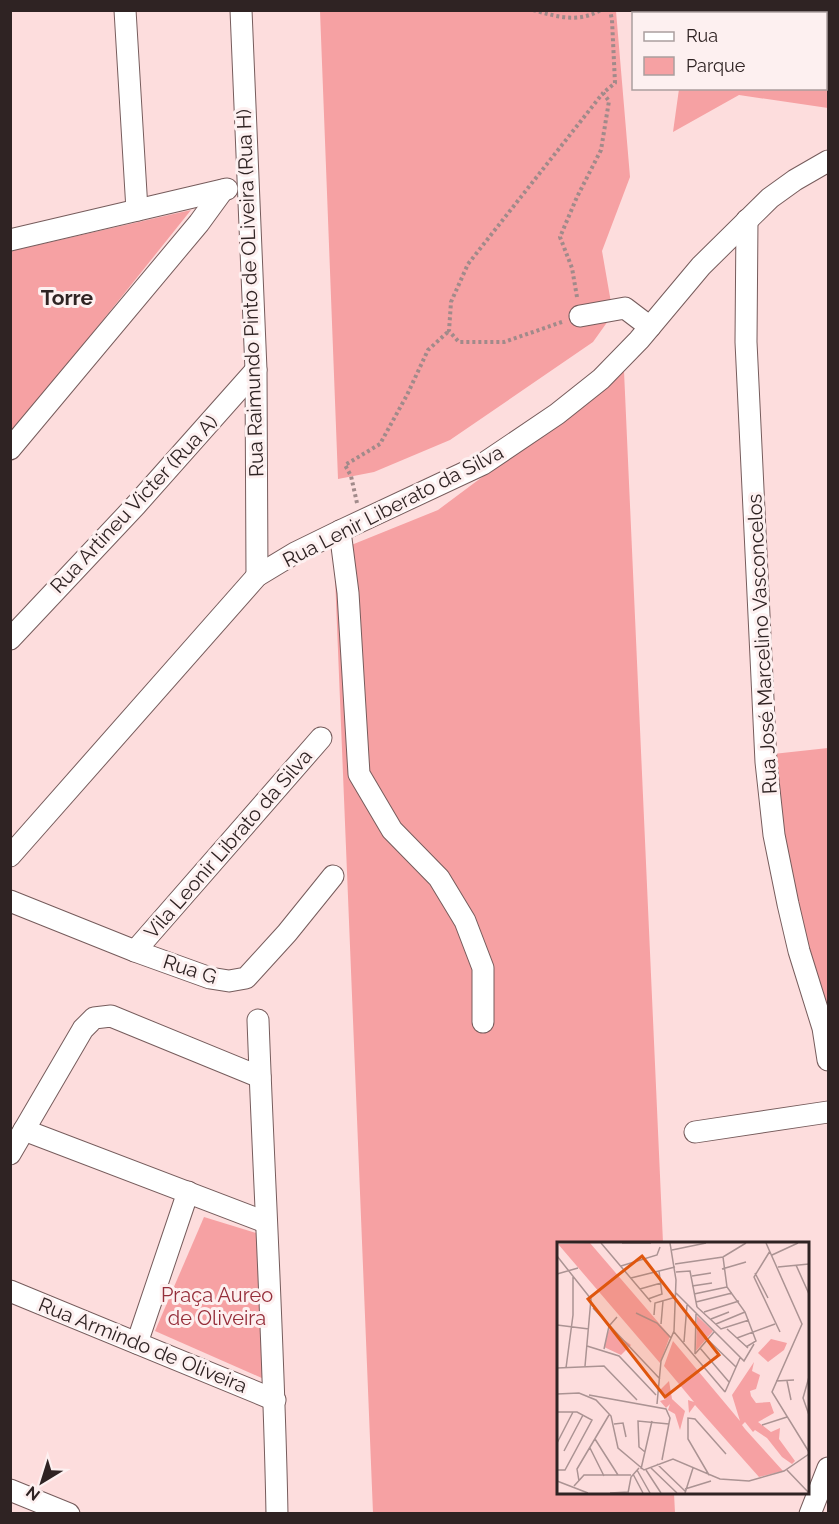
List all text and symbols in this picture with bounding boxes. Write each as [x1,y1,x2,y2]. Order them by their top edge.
legend [632,12,827,90]
text: Rua [686,25,718,46]
text: Parque [686,55,746,76]
street label: Rua Raimundo Pinto de OLiveira (Rua H) [232,109,268,477]
district label: Torre [41,285,94,310]
street label: Rua Artineu Victer (Rua A) [45,410,223,598]
street label: Rua Lenir Liberato da Silva [279,440,507,572]
street label: Rua José Marcelino Vasconcelos [742,493,782,795]
street label: Vila Leonir Librato da Silva [139,744,317,944]
street label: Rua G [160,949,220,989]
inset map [557,1242,809,1494]
park label: Praça Aureo de Oliveira [161,1283,273,1330]
street label: Rua Armindo de Oliveira [35,1292,251,1398]
north arrow [12,1452,72,1512]
text: N [22,1482,44,1505]

